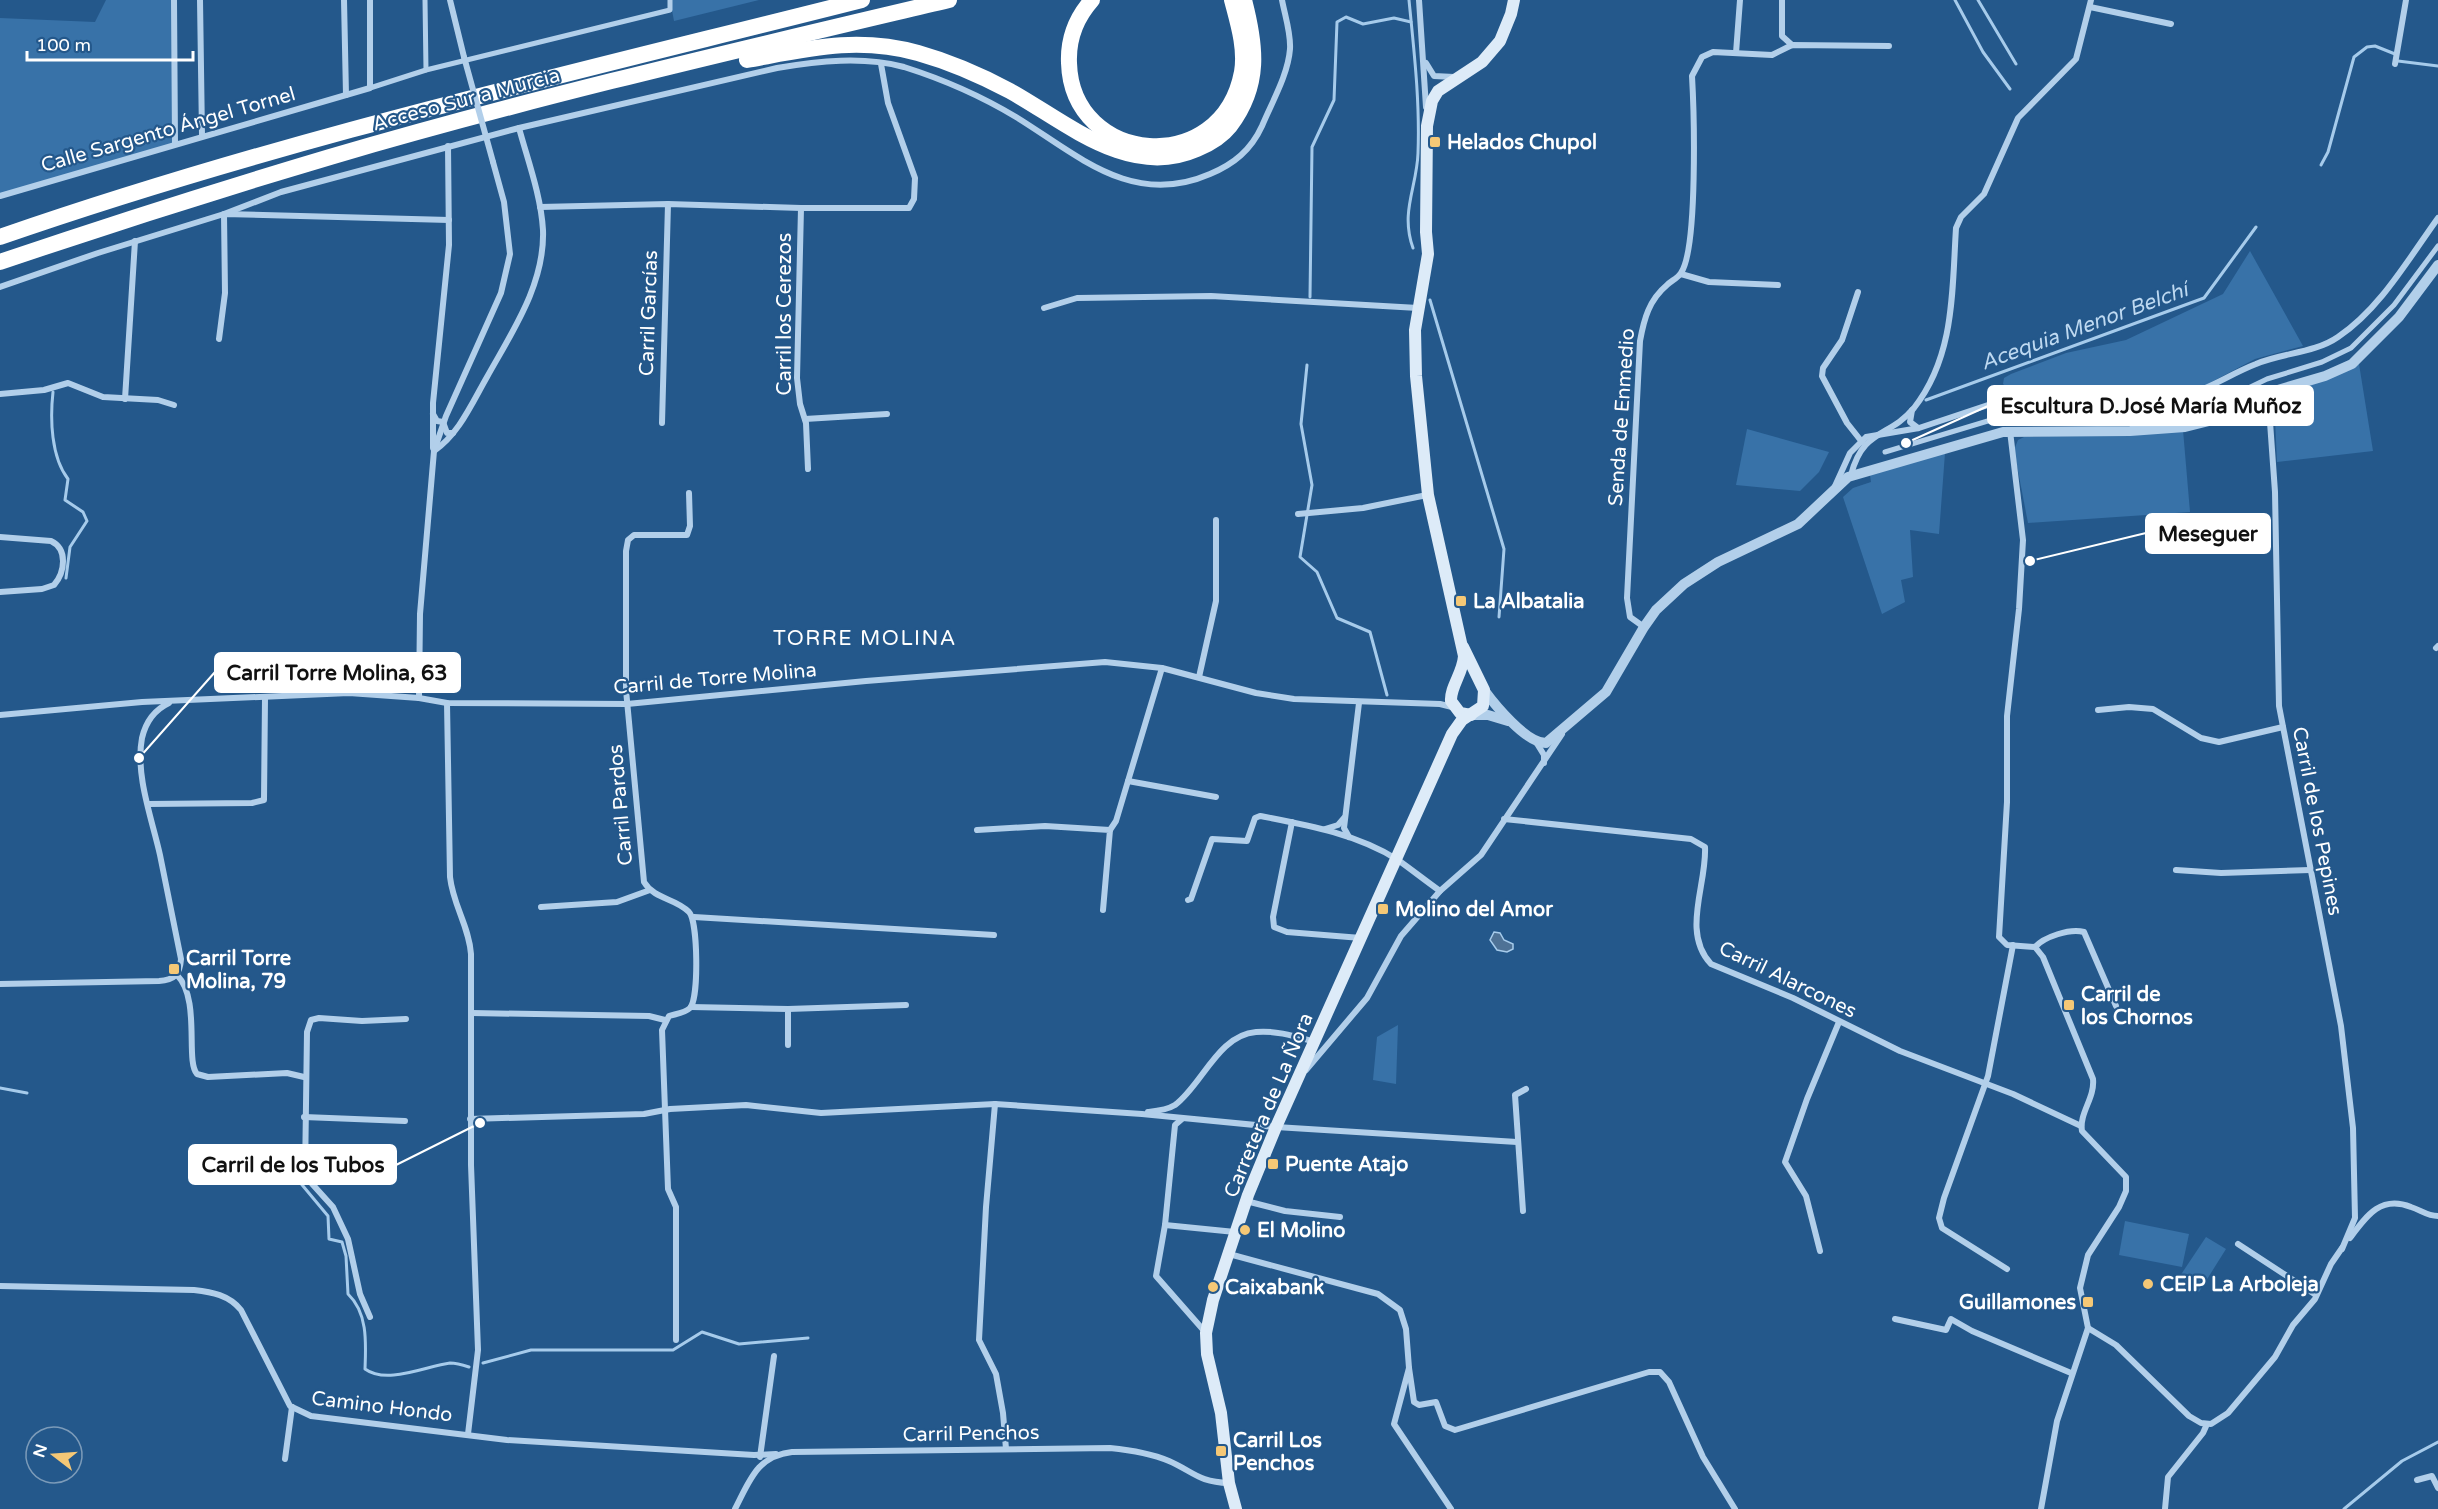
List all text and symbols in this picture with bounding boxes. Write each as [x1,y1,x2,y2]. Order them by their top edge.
scale bar [27,24,194,62]
text: 100 m [36,34,91,56]
street label: Acceso Sur a Murcia [370,63,563,137]
street label: Calle Sargento Ángel Tornel [38,81,298,178]
place label: Helados Chupol [1447,131,1597,155]
marker: Helados Chupol [1428,135,1442,149]
street label: Carril los Cerezos [773,233,797,395]
street label: Carril Garcías [635,250,663,376]
water label: Acequia Menor Belchí [1977,276,2195,376]
street label: Senda de Enmedio [1604,327,1640,507]
callout: Escultura D.José María Muñoz [1988,386,2313,425]
text: Escultura D.José María Muñoz [2000,394,2302,419]
callout: Meseguer [2146,514,2270,553]
text: Meseguer [2158,522,2259,547]
place label: La Albatalia [1473,590,1584,614]
marker: La Albatalia [1454,594,1468,608]
district label: TORRE MOLINA [773,626,957,651]
callout: Carril Torre Molina, 63 [215,653,460,692]
street label: Carril de Torre Molina [612,658,818,700]
text: Carril Torre Molina, 63 [227,661,447,686]
street label: Carril de los Pepines [2287,725,2347,918]
street label: Carril Pardos [604,743,638,866]
place label: Molino del Amor [1395,898,1553,922]
marker: Molino del Amor [1376,902,1390,916]
street label: Carril Alarcones [1715,936,1860,1024]
place label: Carril Torre Molina, 79 [186,947,291,994]
marker: Carril Torre Molina, 79 [167,962,181,976]
place label: Carril de los Chornos [2081,983,2193,1030]
marker: Carril de los Chornos [2062,998,2076,1012]
street label: Carretera de La Ñora [1218,1009,1319,1201]
callout: Carril de los Tubos [189,1145,396,1184]
text: Carril de los Tubos [202,1153,384,1178]
place label: Puente Atajo [1285,1153,1408,1177]
marker: Puente Atajo [1266,1157,1280,1171]
place label: El Molino [1257,1219,1345,1243]
marker: El Molino [1238,1223,1252,1237]
place label: CEIP La Arboleja [2160,1273,2319,1297]
place label: Caixabank [1225,1276,1324,1300]
marker: CEIP La Arboleja [2141,1277,2155,1291]
marker: Caixabank [1206,1280,1220,1294]
place label: Guillamones [1959,1291,2076,1315]
marker: Guillamones [2081,1295,2095,1309]
street label: Camino Hondo [310,1386,454,1428]
street label: Carril Penchos [902,1421,1040,1447]
north arrow [24,1425,84,1485]
place label: Carril Los Penchos [1233,1429,1322,1476]
text: N [29,1442,52,1460]
marker: Carril Los Penchos [1214,1444,1228,1458]

